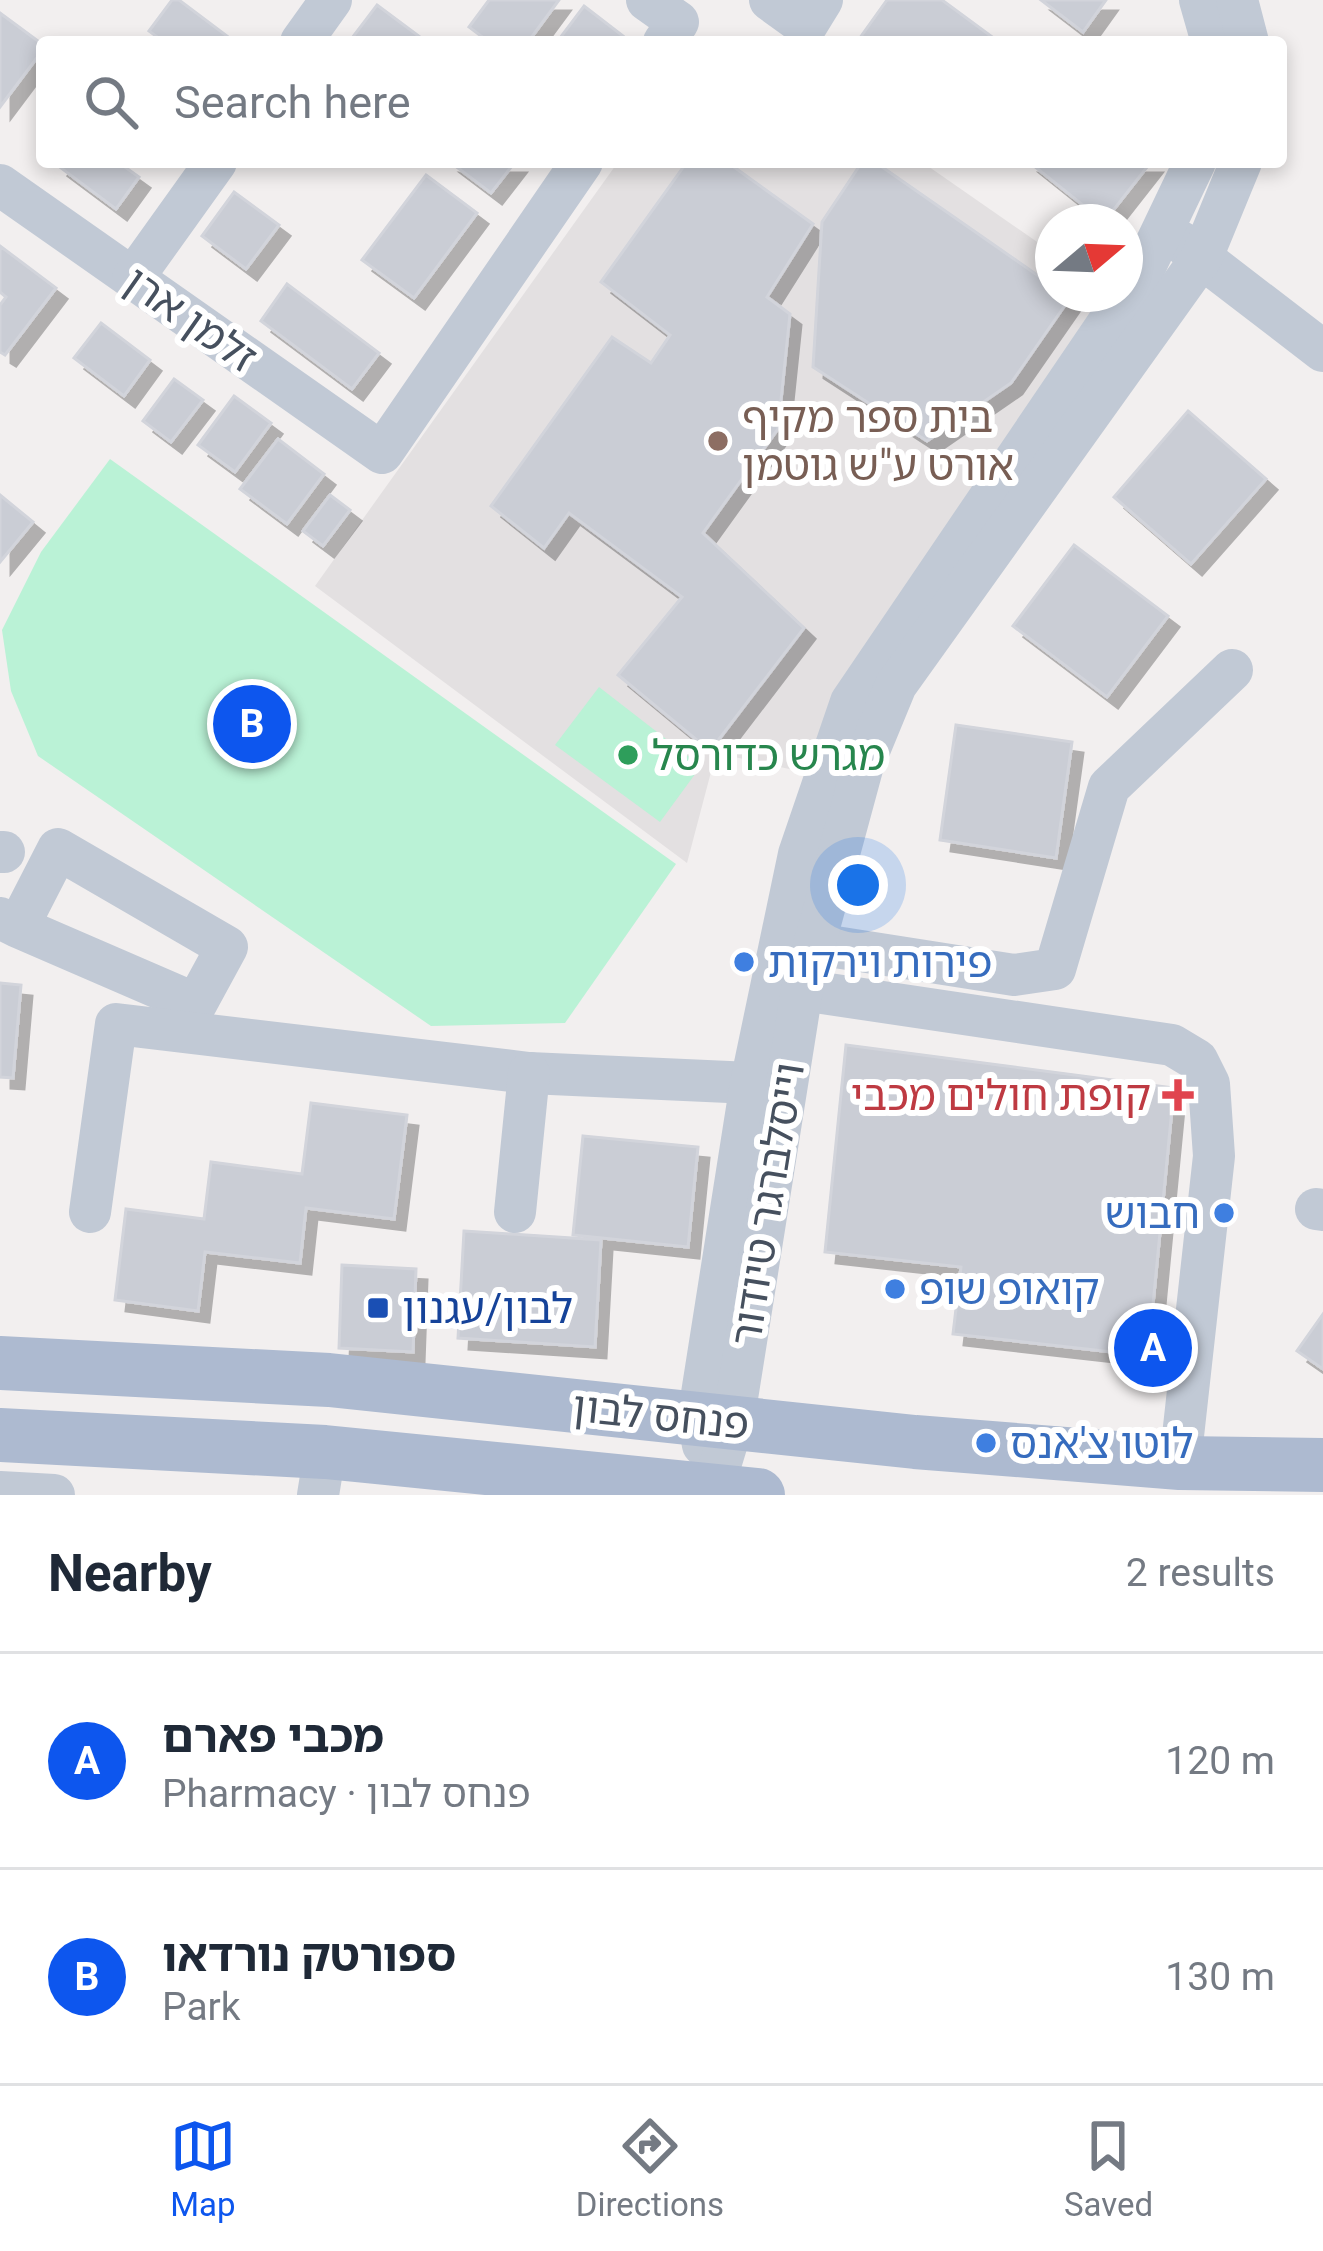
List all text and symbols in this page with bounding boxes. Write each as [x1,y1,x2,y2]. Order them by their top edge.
search box [36,36,1287,168]
icon: search [78,69,144,135]
text: Search here [174,76,411,129]
north arrow [1035,204,1143,312]
street label: זלמן ארן [115,256,266,383]
place label: בית ספר מקיף אורט ע"ש גוטמן [742,393,1014,490]
marker: בית ספר מקיף אורט ע"ש גוטמן [705,428,731,454]
pin: B [213,679,291,769]
place label: מגרש כדורסל [652,731,885,780]
marker: מגרש כדורסל [615,742,641,768]
your location [828,855,888,915]
place label: פירות וירקות [768,938,993,987]
marker: פירות וירקות [731,949,757,975]
street label: וייסלברגר טיודור [721,1059,814,1349]
place label: קופת חולים מכבי [851,1071,1151,1120]
marker: קופת חולים מכבי [1162,1079,1194,1111]
place label: חבוש [1105,1189,1200,1238]
marker: חבוש [1211,1200,1237,1226]
place label: קואופ שופ [919,1265,1100,1314]
marker: קואופ שופ [882,1276,908,1302]
place label: לבון/עגנון [402,1284,573,1333]
marker: לבון/עגנון [365,1295,391,1321]
pin: A [1114,1303,1192,1393]
street label: פנחס לבון [570,1382,752,1449]
place label: לוטו צ'אנס [1010,1419,1194,1468]
marker: לוטו צ'אנס [973,1430,999,1456]
text: Nearby [48,1544,212,1603]
text: 2 results [1126,1550,1275,1596]
text: מכבי פארם [162,1710,384,1763]
text: A [74,1738,100,1784]
text: 120 m [1165,1738,1275,1784]
text: Pharmacy · פנחס לבון [162,1771,531,1817]
text: ספורטק נורדאו [162,1929,456,1982]
text: B [75,1954,99,2000]
text: 130 m [1165,1954,1275,2000]
text: Park [162,1984,241,2030]
tab: Map [170,2113,236,2224]
tab: Directions [576,2113,724,2224]
tab: Saved [1064,2113,1153,2224]

